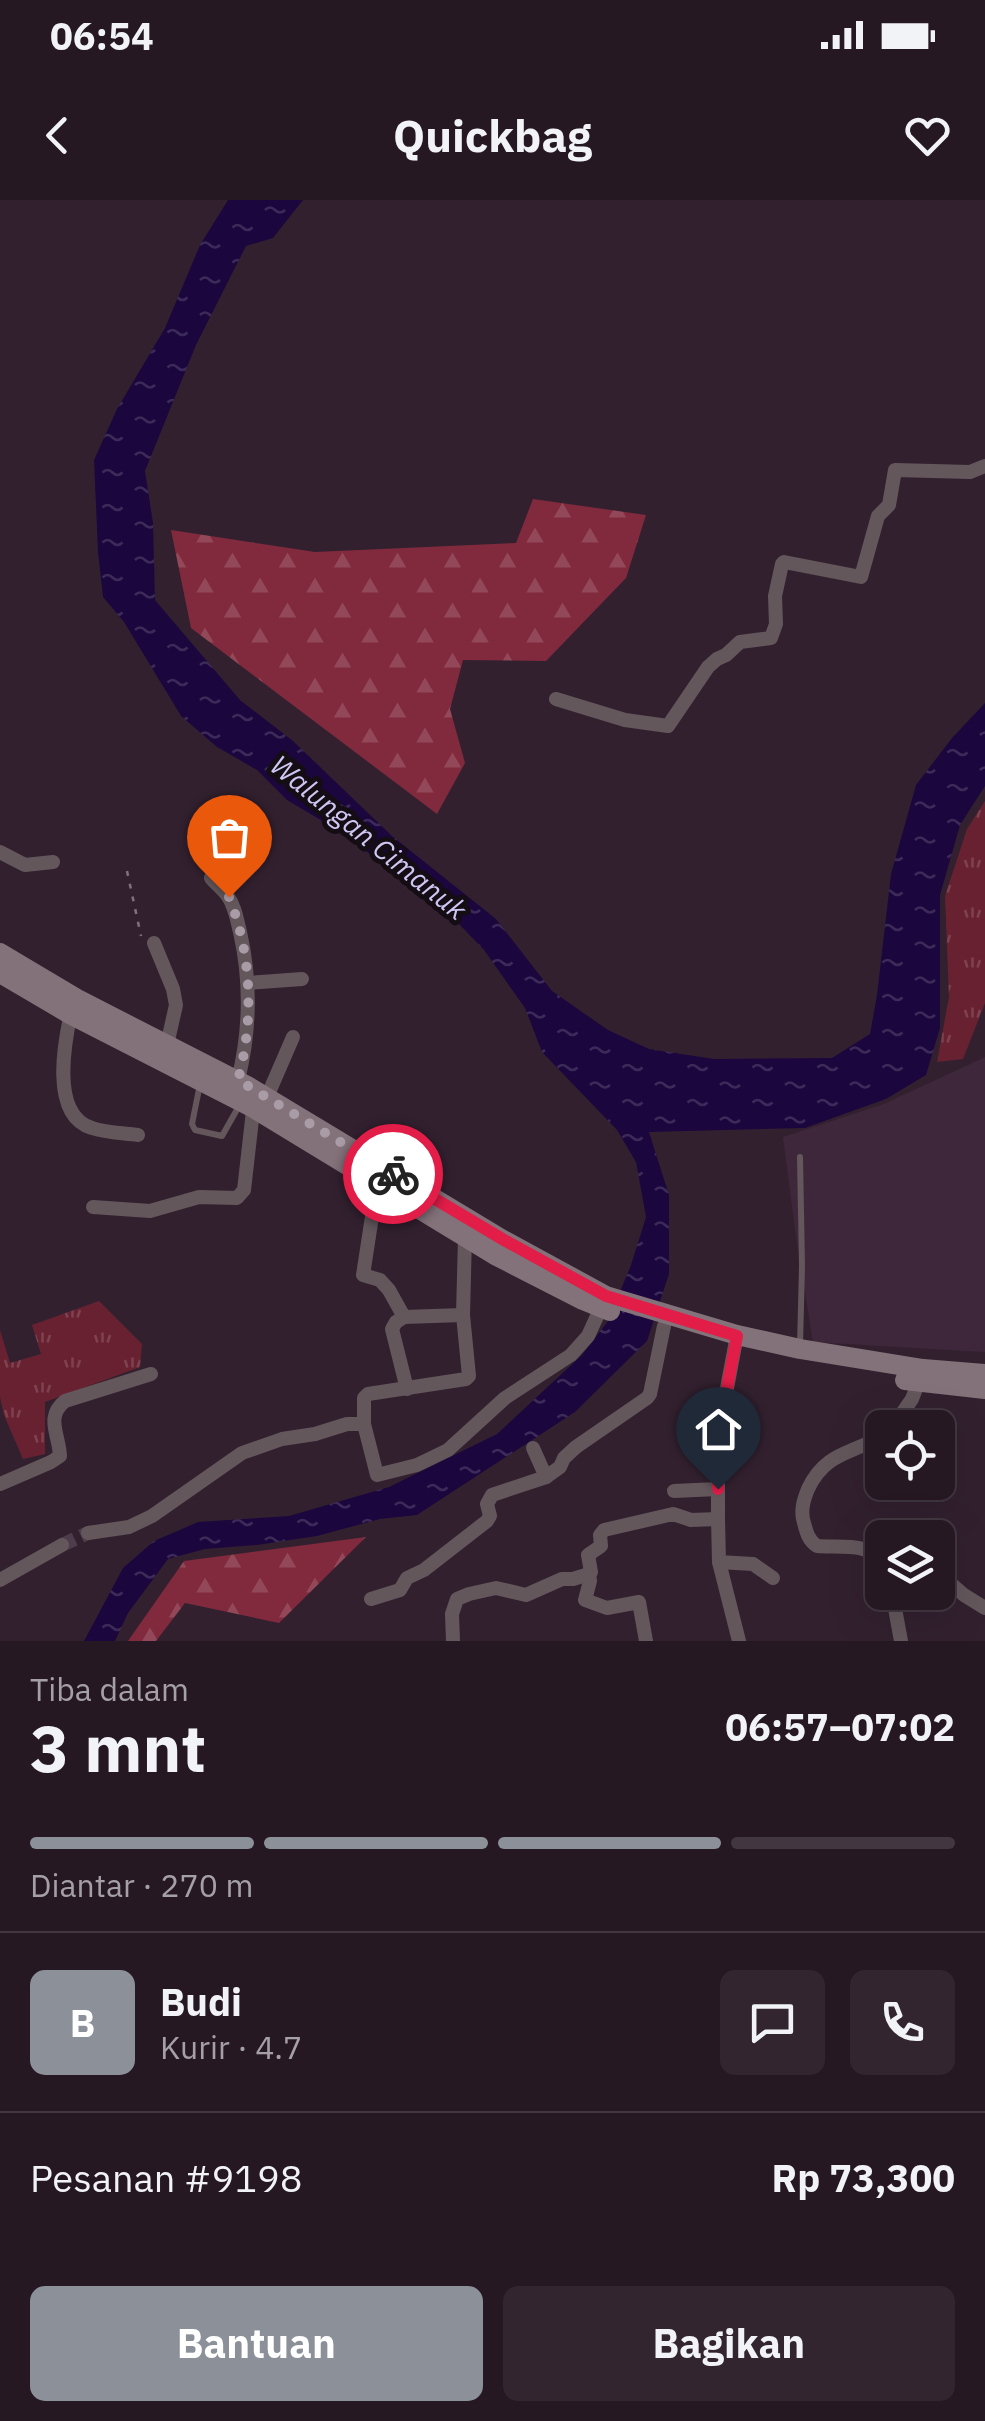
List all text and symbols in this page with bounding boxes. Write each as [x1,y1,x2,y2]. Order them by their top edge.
text: 06:54 [50,11,154,60]
text: Quickbag [393,106,592,164]
icon: back [30,108,85,163]
icon: heart [900,108,955,163]
water label: Walungan Cimanuk [263,746,475,928]
pin [187,795,272,898]
icon: bag [202,810,257,865]
courier [343,1124,443,1224]
icon: bike [366,1147,421,1202]
pin [676,1387,761,1490]
icon: home [691,1402,746,1457]
map controls [865,1410,955,1610]
button: locate [865,1410,955,1500]
button: layers [865,1520,955,1610]
text: Tiba dalam [30,1668,189,1710]
text: 06:57–07:02 [725,1702,955,1751]
text: 3 mnt [30,1705,206,1790]
text: Diantar · 270 m [30,1864,253,1906]
button: chat [720,1970,825,2075]
button: phone [850,1970,955,2075]
text: Budi [160,1977,242,2026]
text: B [70,1998,95,2047]
text: Kurir · 4.7 [160,2026,302,2068]
text: Pesanan #9198 [30,2153,303,2202]
text: Rp 73,300 [772,2153,955,2202]
button: Bantuan [30,2286,483,2401]
button: Bagikan [503,2286,955,2401]

